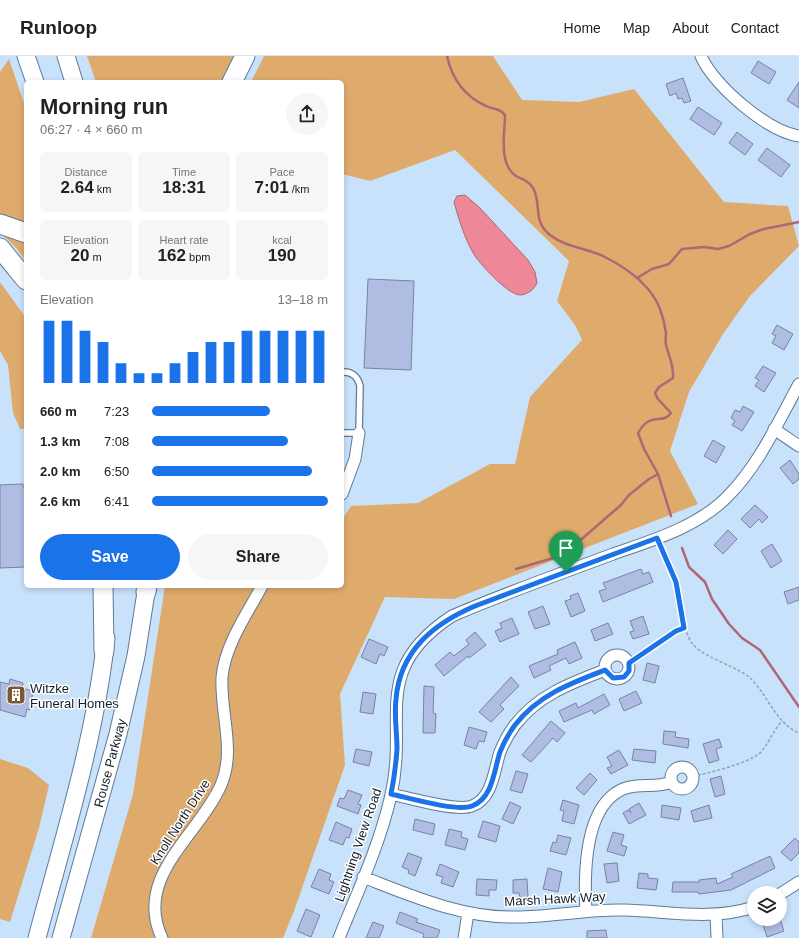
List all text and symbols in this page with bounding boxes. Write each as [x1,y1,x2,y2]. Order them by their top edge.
text: Runloop [20,17,97,38]
text: Home [564,20,601,36]
text: Map [623,20,650,36]
text: About [672,20,709,36]
text: Contact [731,20,779,36]
button: share [286,93,328,135]
text: Morning run [40,94,168,119]
text: 06:27 · 4 × 660 m [40,122,142,137]
text: Distance [65,166,107,178]
text: Time [172,166,196,178]
text: Pace [269,166,295,178]
text: 2.64 [61,178,94,197]
text: 18:31 [162,178,206,197]
text: 7:01 [255,178,289,197]
text: km [94,183,111,195]
text: /km [289,183,309,195]
text: Elevation [63,234,109,246]
text: Heart rate [160,234,208,246]
text: kcal [272,234,292,246]
text: 20 [70,246,89,265]
text: 162 [158,246,186,265]
text: 190 [268,246,296,265]
text: m [89,251,102,263]
text: bpm [186,251,210,263]
text: Elevation [40,292,93,307]
text: 13–18 m [277,292,328,307]
text: 660 m [40,404,77,419]
text: 7:23 [104,404,129,419]
text: 1.3 km [40,434,80,449]
text: 7:08 [104,434,129,449]
text: 2.0 km [40,464,80,479]
text: 6:50 [104,464,129,479]
text: 2.6 km [40,494,80,509]
text: 6:41 [104,494,129,509]
pin [549,531,583,572]
button: Save [40,534,180,580]
button: Share [188,534,328,580]
icon: arrive [555,537,577,559]
place label: Witzke Funeral Homes [30,681,119,711]
building icon: Witzke Funeral Homes [5,684,27,706]
street label: Rouse Parkway [91,717,129,809]
street label: Knoll North Drive [147,777,213,867]
street label: Lightning View Road [332,786,384,904]
map controls [747,886,787,926]
button: layers [747,886,787,926]
street label: Marsh Hawk Way [504,889,607,909]

